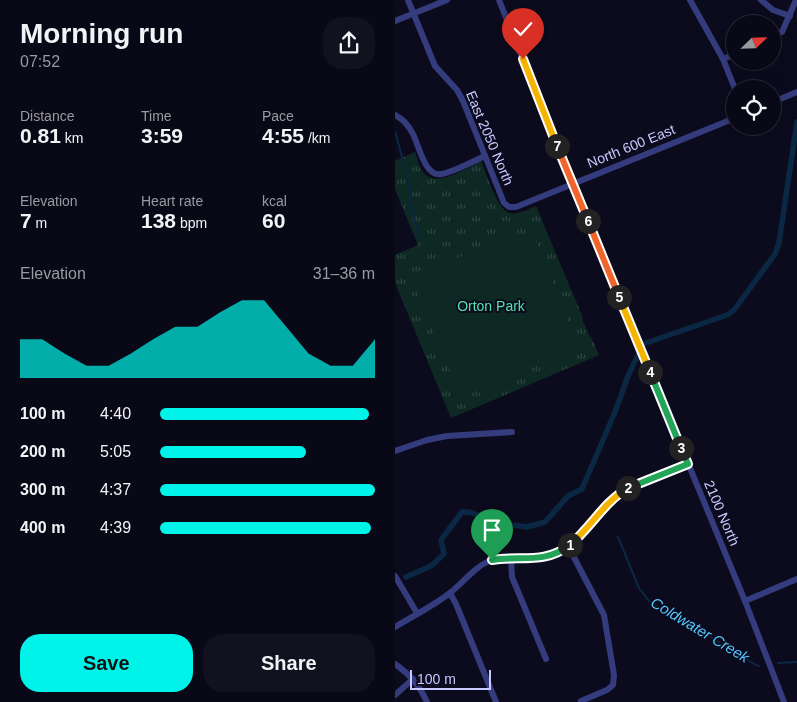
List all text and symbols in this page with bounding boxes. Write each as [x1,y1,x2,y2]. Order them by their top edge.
pin [502,8,544,59]
icon: check [509,15,537,43]
north arrow [726,15,781,70]
map controls [726,15,781,135]
button: share [323,17,375,69]
text: Morning run [20,18,183,49]
text: 07:52 [20,53,60,70]
button: locate [726,80,781,135]
street label: East 2050 North [463,88,517,188]
text: Distance [20,108,74,124]
text: Time [141,108,172,124]
text: Pace [262,108,294,124]
street label: North 600 East [585,121,677,171]
text: 0.81 [20,124,61,147]
text: 3:59 [141,124,183,147]
text: 4:55 [262,124,304,147]
text: km [61,130,83,146]
text: /km [304,130,330,146]
pin: 7 [545,134,569,158]
text: 7 [554,138,561,154]
text: Elevation [20,193,78,209]
text: Heart rate [141,193,203,209]
text: kcal [262,193,287,209]
pin: 6 [575,208,601,234]
text: 7 [20,209,32,232]
text: 138 [141,209,176,232]
text: 60 [262,209,285,232]
text: 6 [585,213,592,229]
text: m [32,215,47,231]
text: bpm [176,215,207,231]
text: Elevation [20,265,86,282]
text: 31–36 m [313,265,375,282]
pin: 5 [607,284,631,310]
text: 5 [616,289,623,305]
park label: Orton Park [457,298,526,314]
pin: 4 [637,360,663,384]
text: 4 [647,364,654,380]
text: 100 m [20,405,65,422]
text: 4:40 [100,405,131,422]
pin: 3 [669,436,693,460]
text: 3 [678,440,685,456]
text: 200 m [20,443,65,460]
text: 5:05 [100,443,131,460]
pin: 2 [615,476,641,500]
street label: 2100 North [701,478,743,548]
text: 2 [625,480,632,496]
text: 300 m [20,481,65,498]
text: 4:37 [100,481,131,498]
pin [471,509,513,560]
icon: arrive [478,516,506,544]
text: 400 m [20,519,65,536]
text: 4:39 [100,519,131,536]
pin: 1 [557,532,583,558]
text: 1 [567,537,574,553]
water label: Coldwater Creek [648,594,754,666]
button: Save [20,634,193,692]
button: Share [203,634,375,692]
scale bar [410,667,491,690]
text: 100 m [417,671,456,687]

